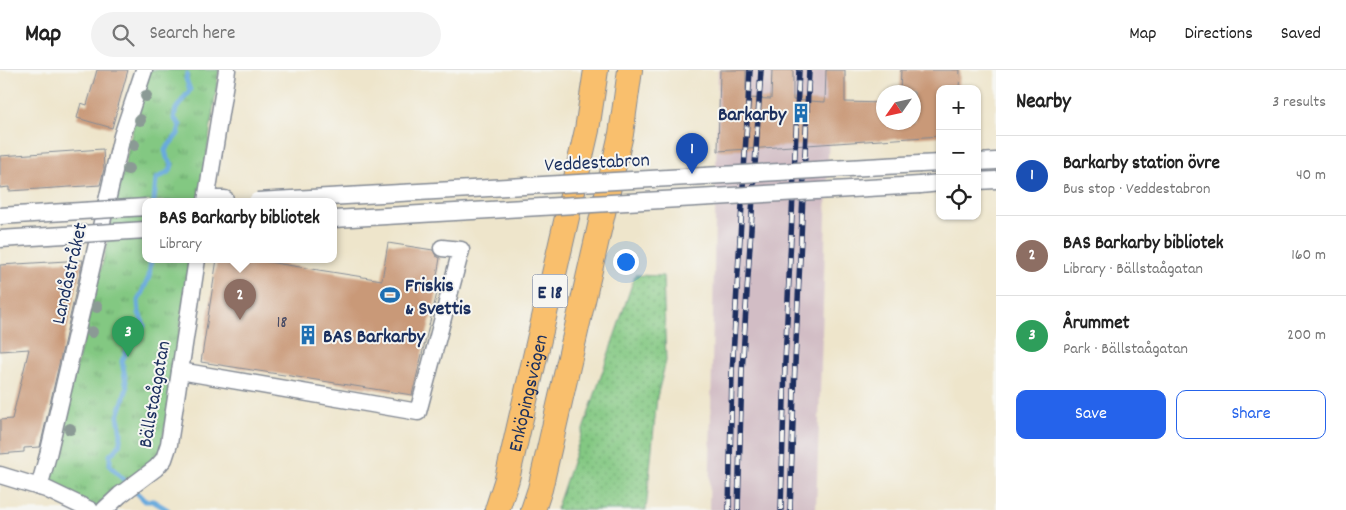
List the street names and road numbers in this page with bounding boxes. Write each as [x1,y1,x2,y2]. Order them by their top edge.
street label: Veddestabron [544,147,651,181]
street label: Landåstråket [46,220,96,327]
road number: E 18 [532,275,568,308]
street label: Enköpingsvägen [503,332,557,455]
street label: Bällstaågatan [133,339,179,450]

